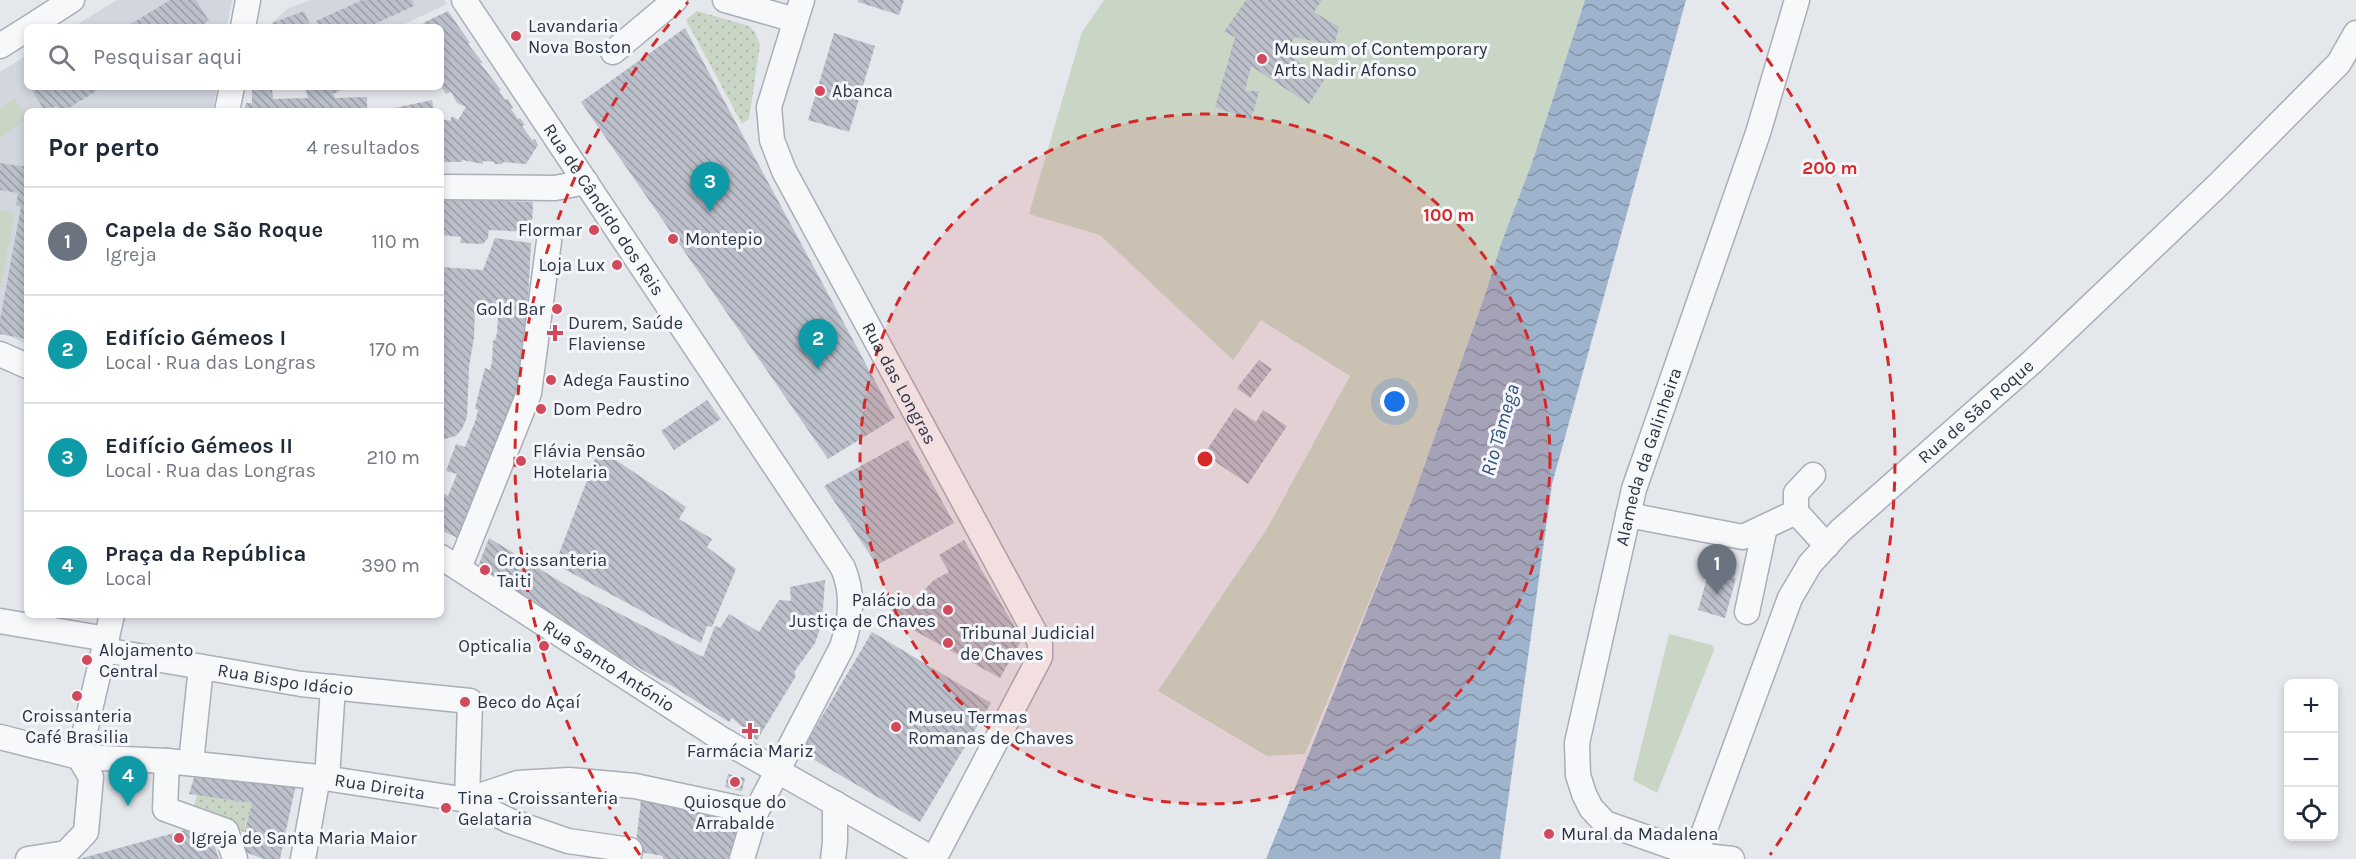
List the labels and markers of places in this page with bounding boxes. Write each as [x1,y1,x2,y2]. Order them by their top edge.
place label: Lavandaria Nova Boston [528,15,631,58]
marker: Lavandaria Nova Boston [509,29,523,43]
place label: Museum of Contemporary Arts Nadir Afonso [1274,38,1488,81]
marker: Museum of Contemporary Arts Nadir Afonso [1255,52,1269,66]
place label: Abanca [832,80,893,102]
marker: Abanca [813,84,827,98]
pin: 3 [690,162,730,212]
place label: Flormar [518,219,582,241]
marker: Flormar [587,223,601,237]
place label: Montepio [685,228,763,250]
marker: Montepio [666,232,680,246]
place label: Loja Lux [538,254,605,276]
marker: Loja Lux [610,258,624,272]
place label: Gold Bar [476,298,545,320]
marker: Gold Bar [550,302,564,316]
place label: Durem, Saúde Flaviense [568,312,683,355]
pin: 2 [798,320,838,369]
marker: Durem, Saúde Flaviense [546,324,564,342]
place label: Adega Faustino [563,369,690,391]
marker: Adega Faustino [544,373,558,387]
place label: Dom Pedro [553,398,642,420]
marker: Dom Pedro [534,402,548,416]
place label: Flávia Pensão Hotelaria [533,440,645,483]
centre of rings [1195,449,1215,469]
marker: Flávia Pensão Hotelaria [514,454,528,468]
pin: 1 [1698,544,1736,594]
place label: Croissanteria Taiti [497,549,607,592]
marker: Croissanteria Taiti [478,563,492,577]
place label: Palácio da Justiça de Chaves [789,589,936,632]
marker: Palácio da Justiça de Chaves [941,603,955,617]
place label: Tribunal Judicial de Chaves [960,622,1095,665]
place label: Opticalia [458,635,532,657]
marker: Tribunal Judicial de Chaves [941,636,955,650]
place label: Alojamento Central [99,639,193,682]
marker: Opticalia [537,639,551,653]
marker: Alojamento Central [80,653,94,667]
marker: Croissanteria Café Brasilia [70,689,84,703]
place label: Beco do Açaí [477,691,581,713]
marker: Beco do Açaí [458,695,472,709]
place label: Croissanteria Café Brasilia [22,705,132,748]
place label: Museu Termas Romanas de Chaves [908,706,1074,749]
marker: Museu Termas Romanas de Chaves [889,720,903,734]
marker: Farmácia Mariz [743,724,757,738]
place label: Farmácia Mariz [687,740,813,762]
pin: 4 [108,756,148,806]
marker: Quiosque do Arrabalde [728,775,742,789]
place label: Tina - Croissanteria Gelataria [458,787,618,830]
place label: Quiosque do Arrabalde [684,791,786,834]
marker: Tina - Croissanteria Gelataria [439,801,453,815]
place label: Mural da Madalena [1561,823,1719,845]
place label: Igreja de Santa Maria Maior [191,827,417,849]
marker: Mural da Madalena [1542,827,1556,841]
marker: Igreja de Santa Maria Maior [172,831,186,845]

